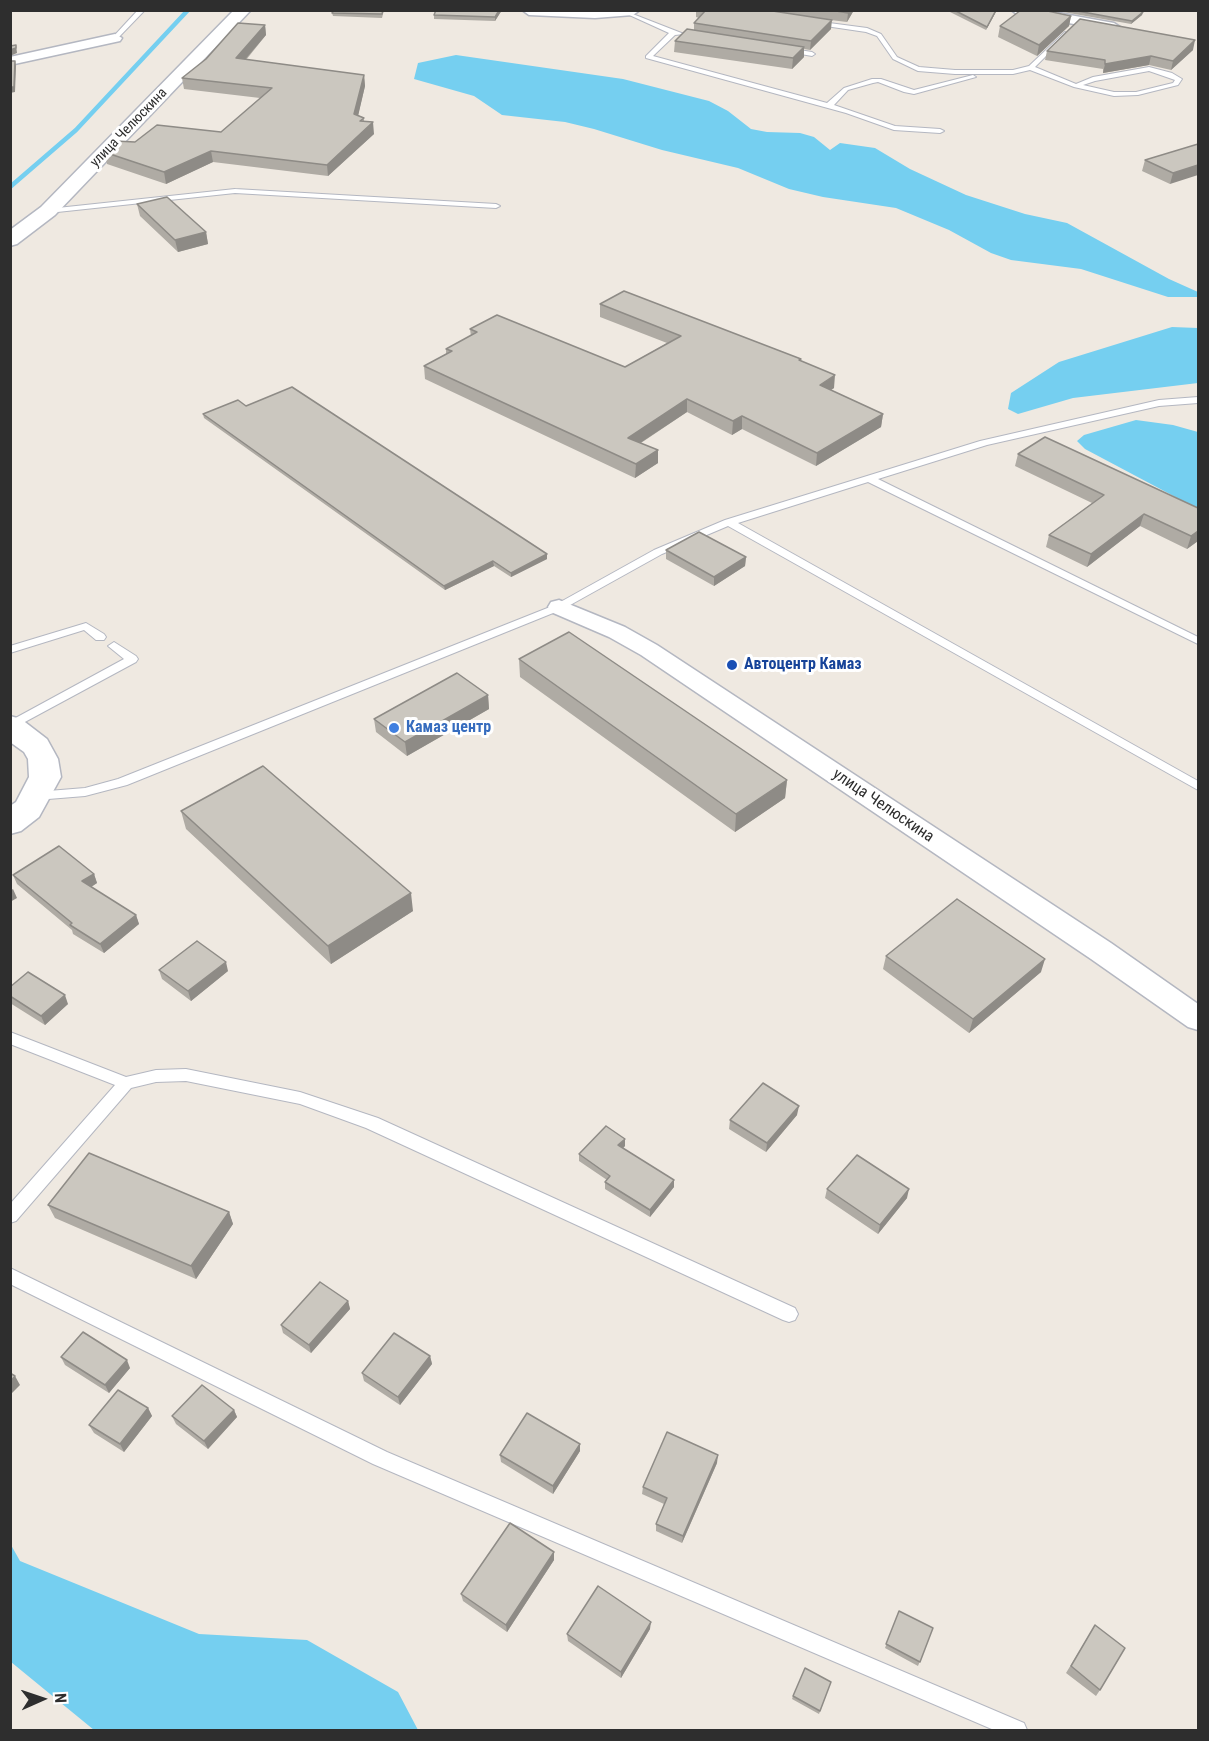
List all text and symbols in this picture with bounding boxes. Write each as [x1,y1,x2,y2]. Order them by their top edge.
street label: улица Челюскина [87,85,171,171]
place label: Автоцентр Камаз [744,655,862,675]
marker: Автоцентр Камаз [725,658,739,672]
place label: Камаз центр [406,718,491,738]
marker: Камаз центр [387,721,401,735]
street label: улица Челюскина [829,765,937,847]
north arrow [12,1669,72,1729]
text: N [51,1693,70,1703]

